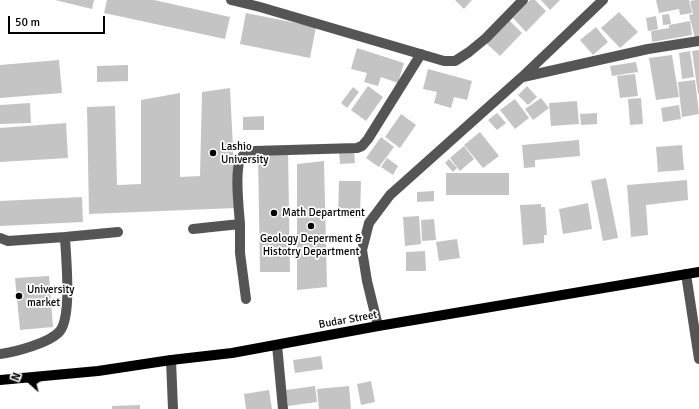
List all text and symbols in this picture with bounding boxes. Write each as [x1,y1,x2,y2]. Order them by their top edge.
scale bar [10,8,107,34]
text: 50 m [15,15,40,30]
place label: Lashio University [221,140,268,166]
marker: Lashio University [208,148,218,158]
place label: Math Department [282,206,365,220]
marker: Math Department [269,208,279,218]
marker: Geology Deperment & Histotry Department [306,221,316,231]
place label: Geology Deperment & Histotry Department [260,232,362,258]
place label: University market [27,283,74,309]
marker: University market [14,291,24,301]
street label: Budar Street [318,308,378,332]
north arrow [8,361,48,401]
text: N [9,371,24,383]

